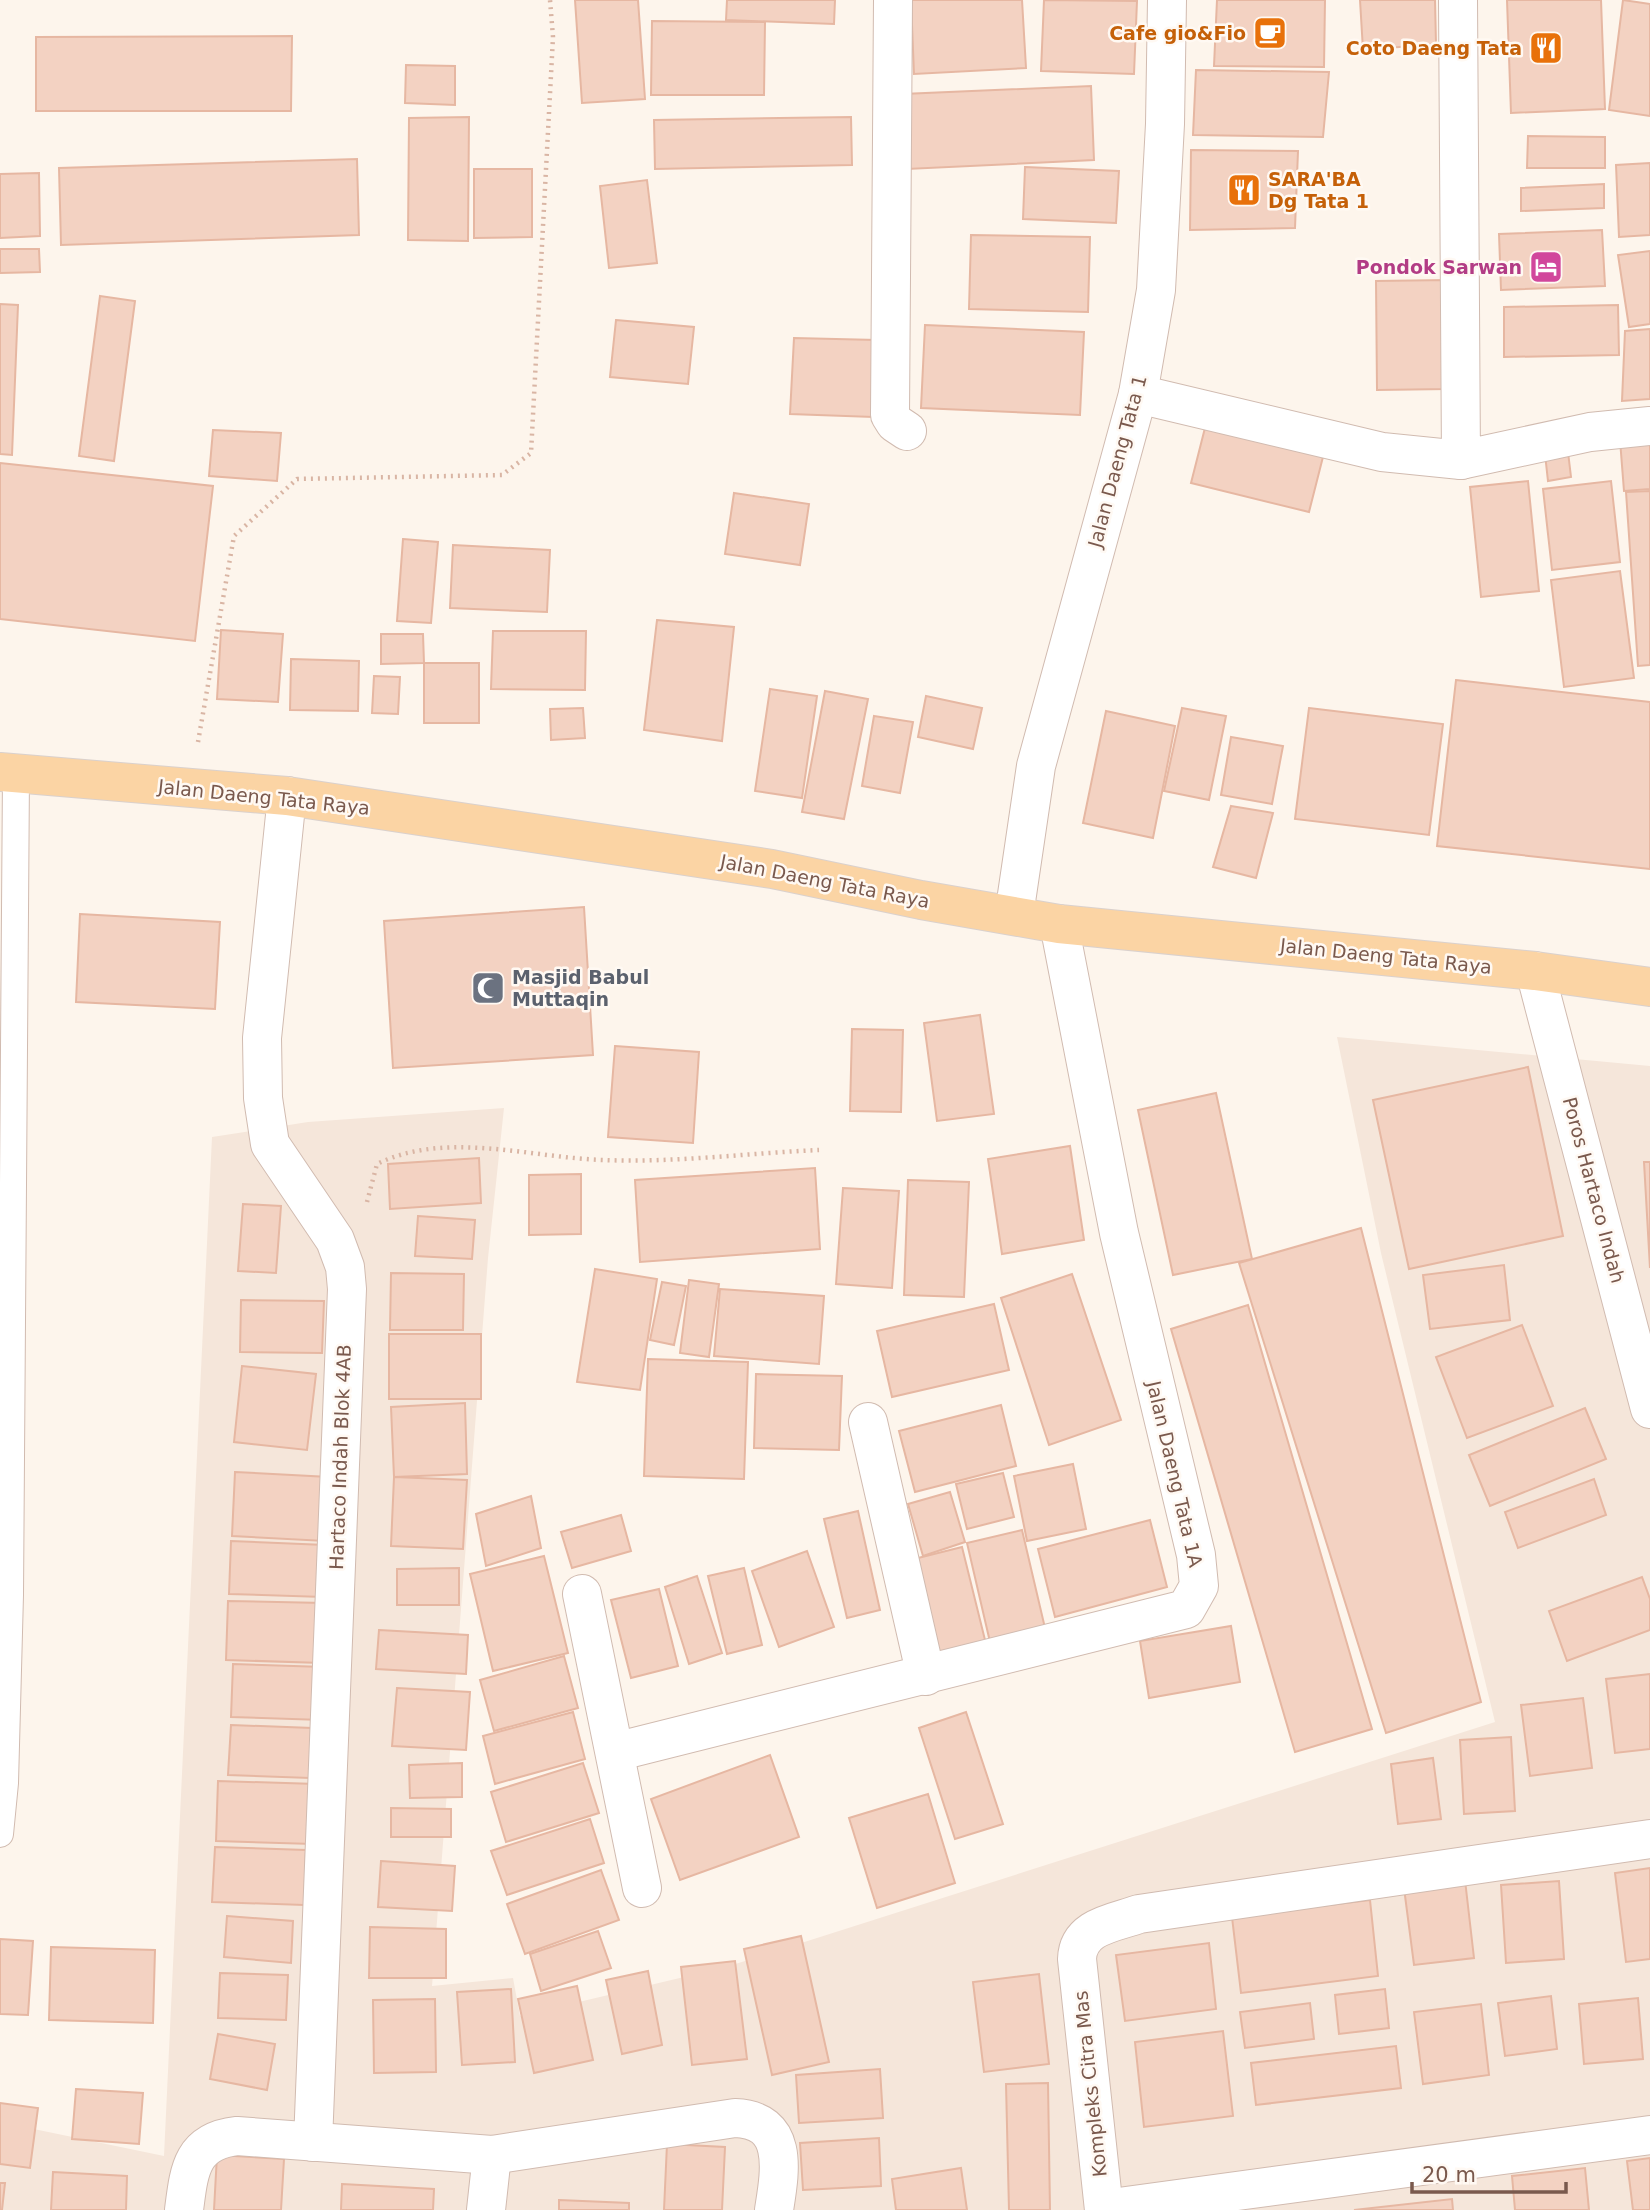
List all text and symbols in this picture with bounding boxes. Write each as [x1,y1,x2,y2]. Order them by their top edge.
cafe icon: Cafe gio&Fio [1251,14,1289,52]
place label: Cafe gio&Fio [1109,22,1246,44]
restaurant icon: Coto Daeng Tata [1527,29,1565,67]
place label: Coto Daeng Tata [1346,37,1522,59]
place label: SARA'BA Dg Tata 1 [1268,168,1369,212]
restaurant icon: SARA'BA Dg Tata 1 [1225,171,1263,209]
hotel icon: Pondok Sarwan [1527,248,1565,286]
place label: Pondok Sarwan [1356,256,1522,278]
street label: Jalan Daeng Tata 1 [1083,372,1151,551]
street label: Jalan Daeng Tata Raya [156,775,371,819]
street label: Jalan Daeng Tata Raya [717,850,932,912]
street label: Jalan Daeng Tata Raya [1278,934,1493,978]
place label: Masjid Babul Muttaqin [512,966,649,1010]
mosque icon: Masjid Babul Muttaqin [469,969,507,1007]
street label: Poros Hartaco Indah [1559,1095,1629,1285]
street label: Hartaco Indah Blok 4AB [325,1344,355,1570]
street label: Jalan Daeng Tata 1A [1143,1378,1207,1569]
street label: Kompleks Citra Mas [1069,1990,1111,2178]
scale bar [1412,2150,1566,2194]
text: 20 m [1422,2163,1476,2187]

